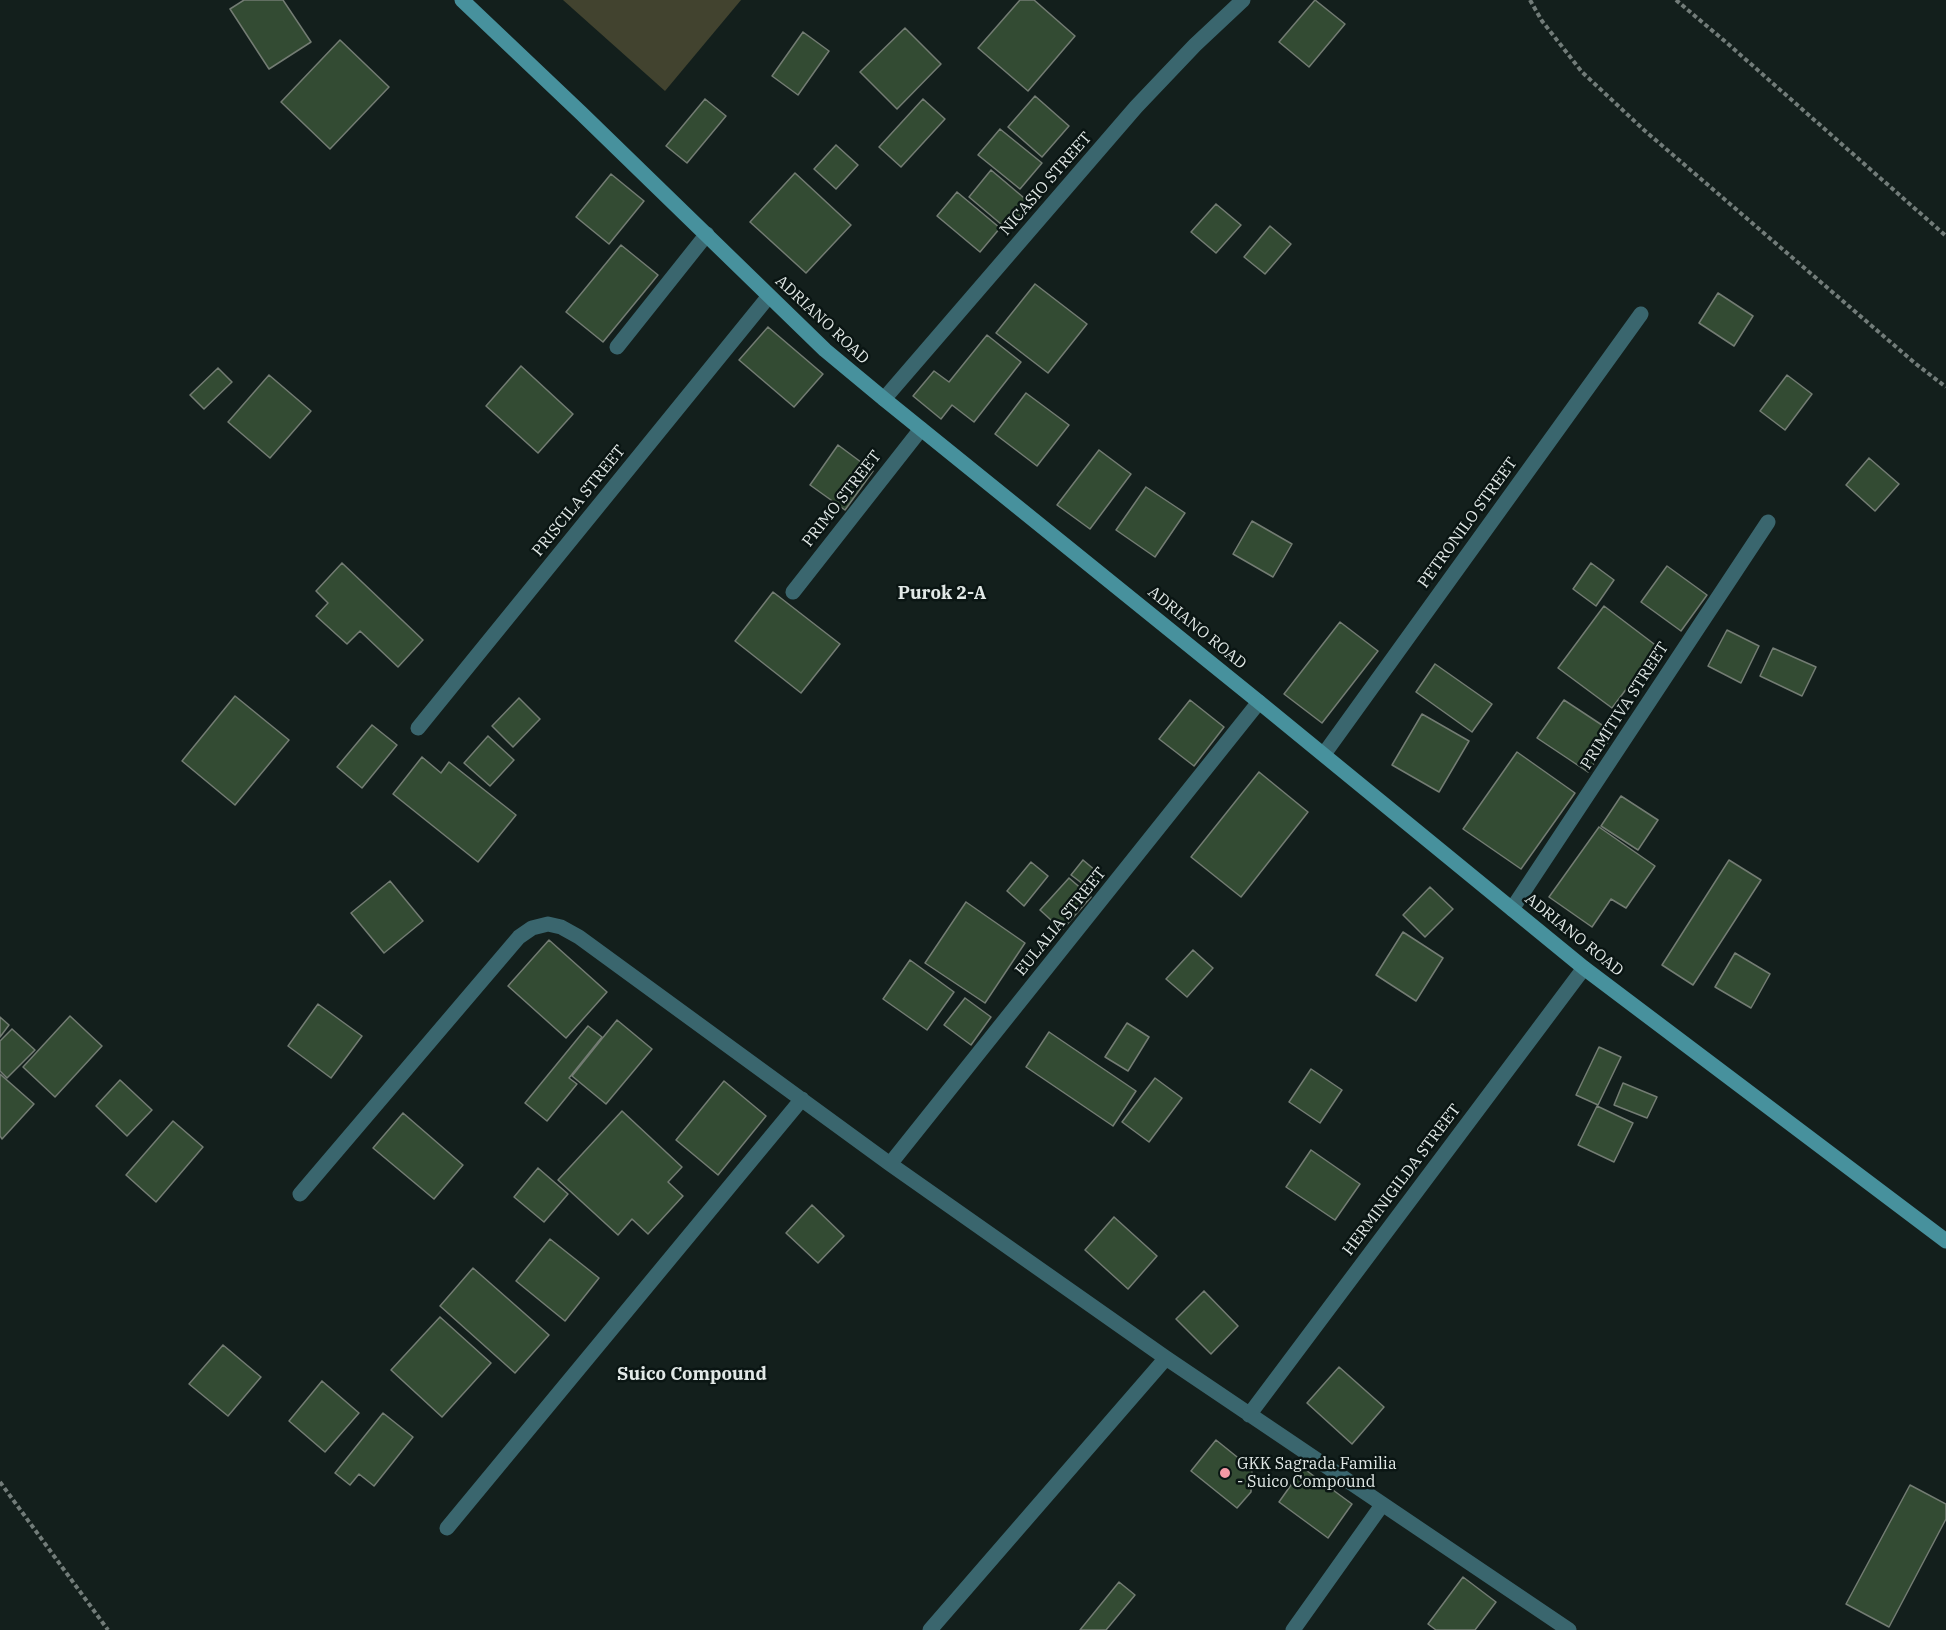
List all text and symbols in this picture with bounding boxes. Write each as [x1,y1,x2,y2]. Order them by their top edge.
street label: NICASIO STREET [996,128,1096,240]
street label: ADRIANO ROAD [771,272,873,368]
street label: PRISCILA STREET [528,442,630,560]
street label: PRIMO STREET [799,447,885,551]
street label: PETRONILO STREET [1414,454,1522,592]
street label: ADRIANO ROAD [1144,582,1250,674]
district label: Purok 2-A [898,583,986,605]
street label: PRIMITIVA STREET [1577,639,1673,773]
street label: EULALIA STREET [1011,864,1111,980]
street label: ADRIANO ROAD [1521,889,1627,981]
street label: HERMINIGILDA STREET [1339,1101,1465,1259]
district label: Suico Compound [617,1364,767,1386]
place label: GKK Sagrada Familia - Suico Compound [1237,1454,1397,1492]
marker: GKK Sagrada Familia - Suico Compound [1218,1466,1232,1480]

